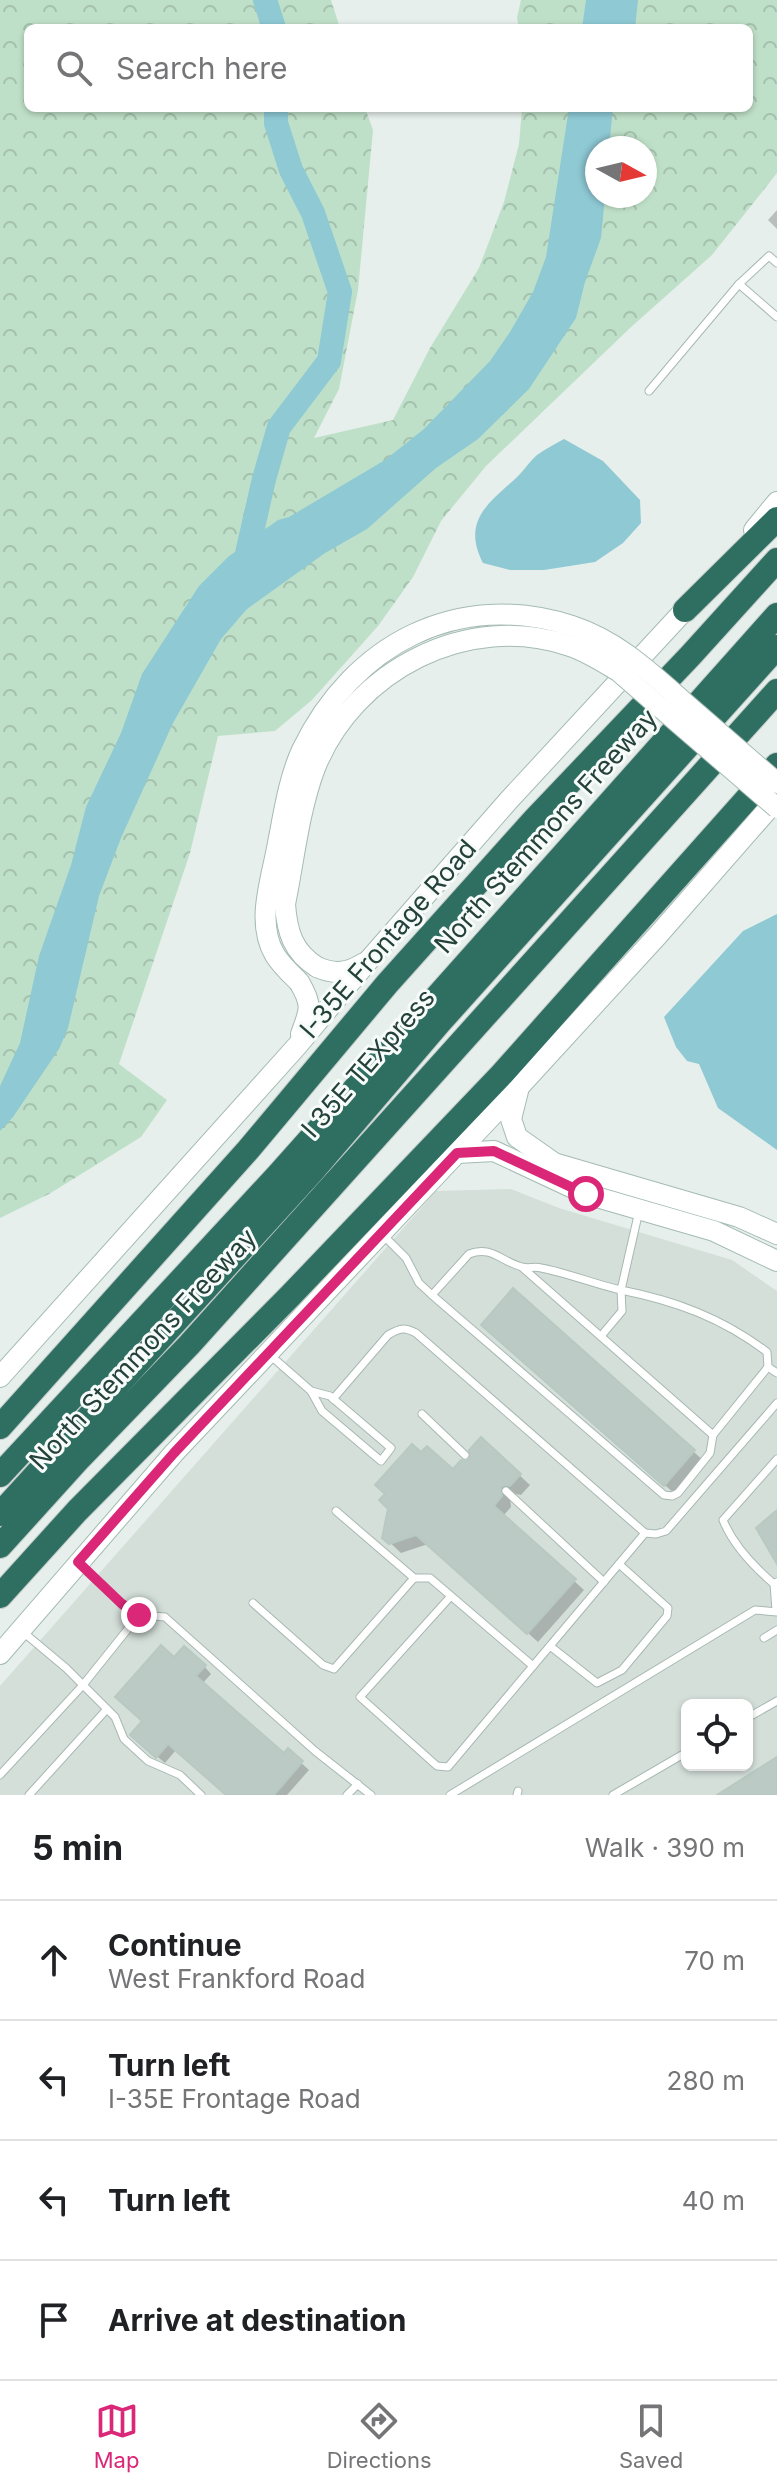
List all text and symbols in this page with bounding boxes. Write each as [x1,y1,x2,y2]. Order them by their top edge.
search box [24,24,753,112]
icon: search [52,46,96,90]
text: Search here [116,50,288,86]
north arrow [585,136,657,208]
street label: North Stemmons Freeway [428,702,664,959]
street label: I-35E Frontage Road [293,833,482,1044]
street label: I 35E TEXpress [295,982,441,1143]
route start [568,1176,604,1212]
street label: North Stemmons Freeway [23,1222,262,1476]
route end [121,1597,157,1633]
map controls [681,1699,753,1771]
button: locate [681,1699,753,1771]
text: 5 min [32,1827,123,1868]
text: Walk · 390 m [585,1832,745,1863]
text: Continue [108,1927,242,1963]
icon: ahead [32,1938,76,1982]
text: 70 m [684,1945,745,1976]
text: West Frankford Road [108,1963,365,1994]
text: Turn left [108,2047,230,2083]
icon: left [32,2058,76,2102]
text: 280 m [667,2065,745,2096]
text: I-35E Frontage Road [108,2083,361,2114]
icon: left [32,2178,76,2222]
text: Turn left [108,2182,230,2218]
text: 40 m [682,2185,745,2216]
icon: arrive [32,2298,76,2342]
text: Arrive at destination [108,2302,406,2338]
tab: Map [94,2399,139,2473]
tab: Directions [327,2399,432,2473]
tab: Saved [619,2399,683,2473]

